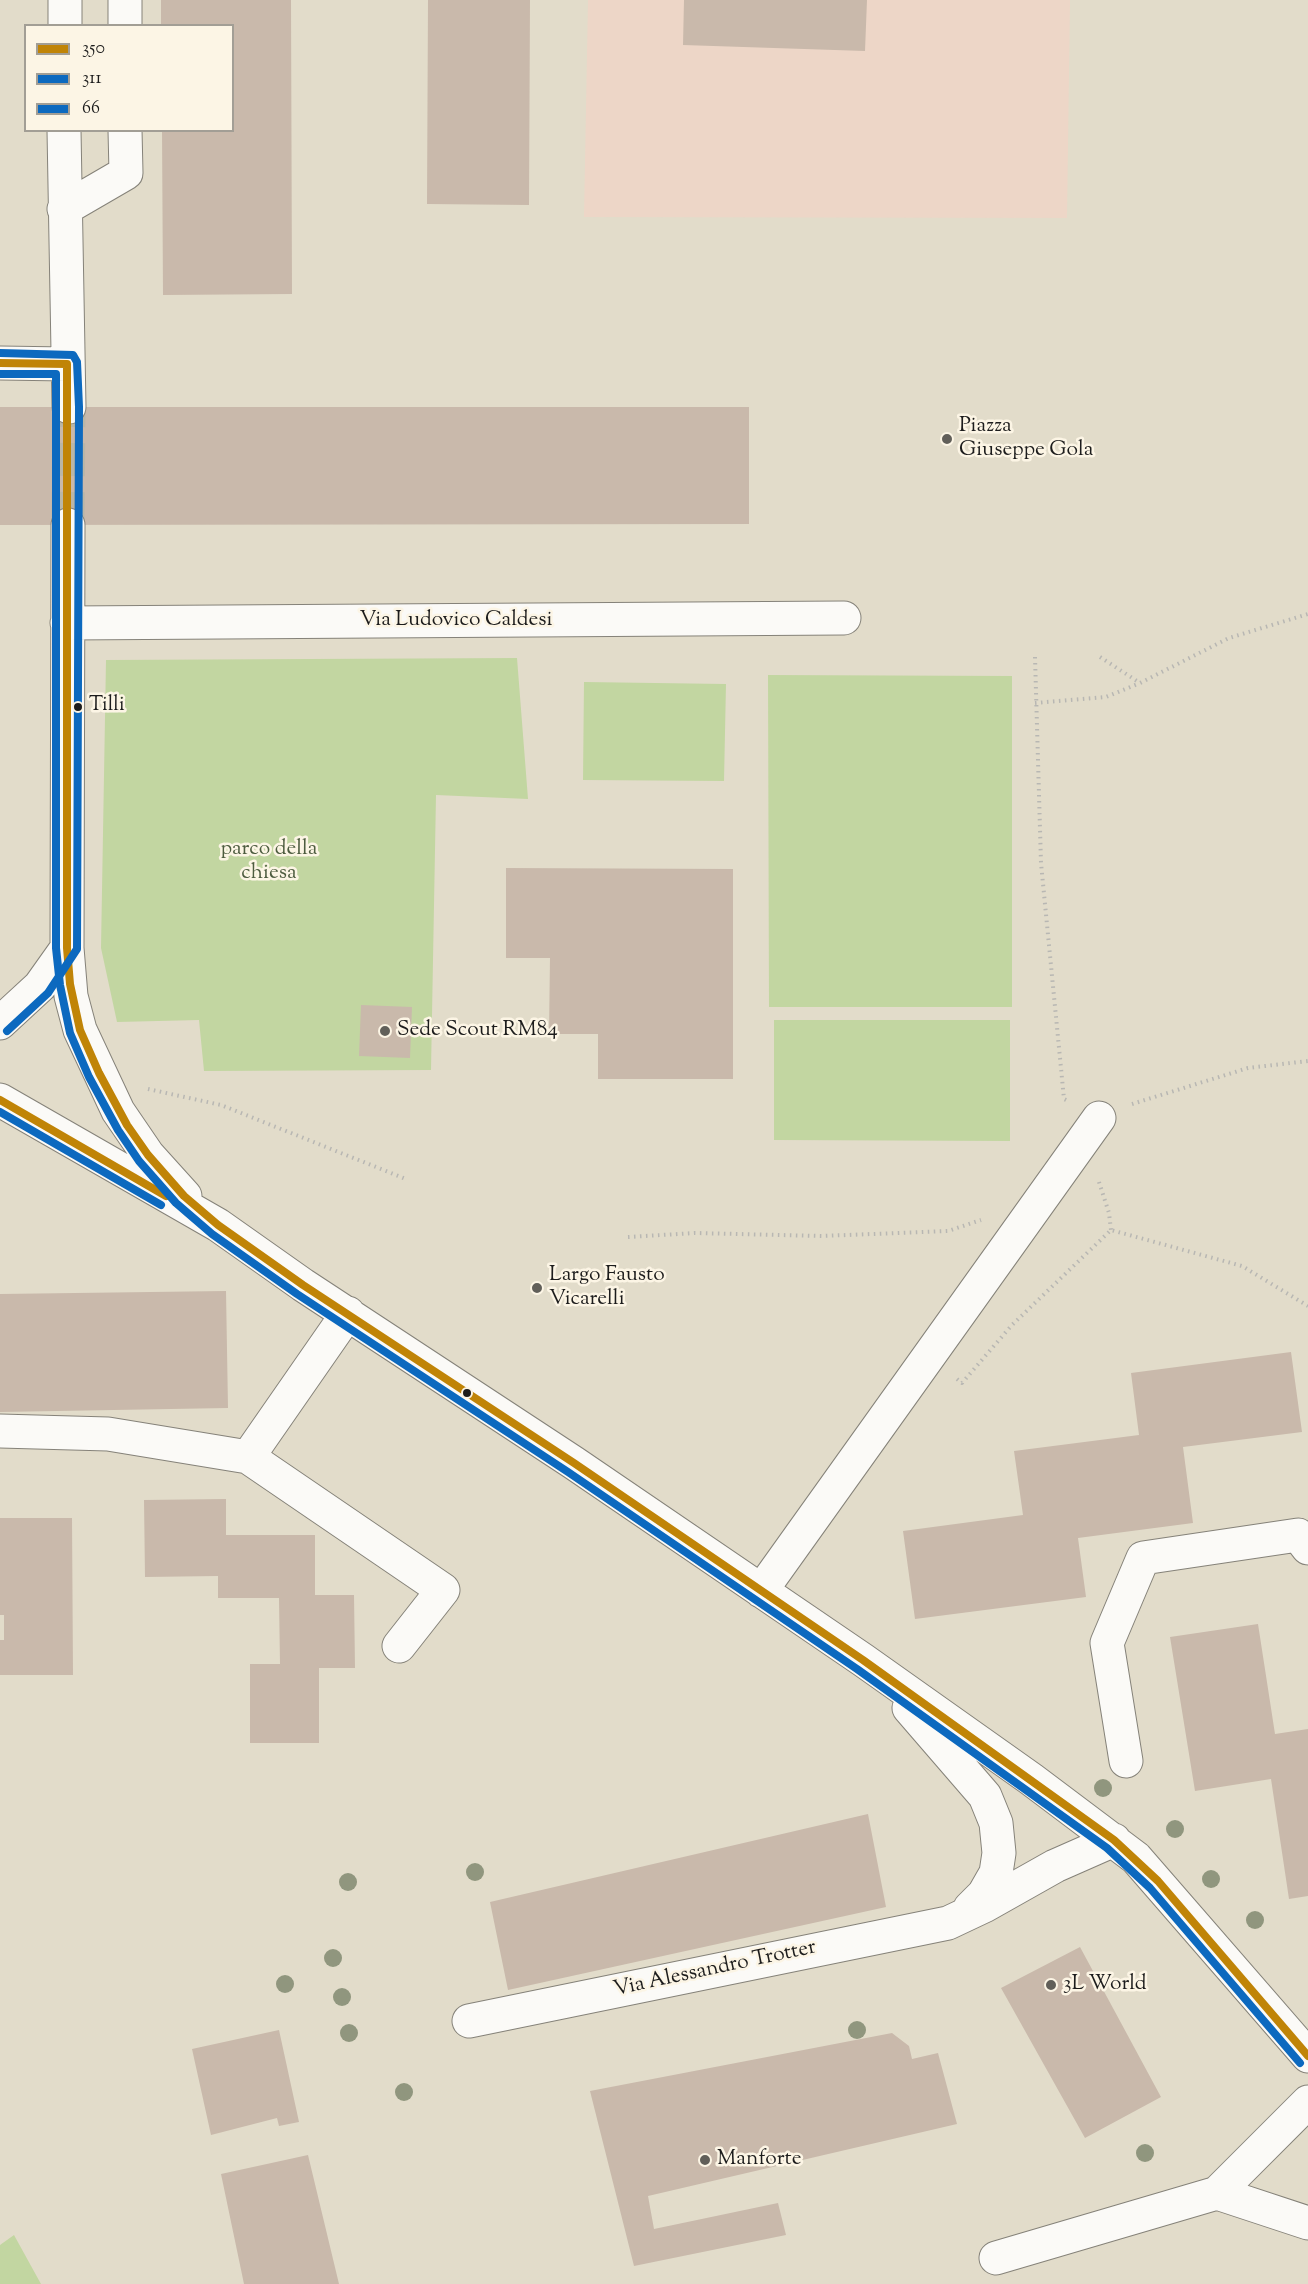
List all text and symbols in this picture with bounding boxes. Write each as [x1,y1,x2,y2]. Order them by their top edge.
legend [24,24,234,132]
text: 350 [82,36,105,62]
text: 311 [82,66,102,92]
text: 66 [82,96,100,122]
place label: Piazza Giuseppe Gola [959,414,1093,464]
marker: Piazza Giuseppe Gola [940,432,954,446]
street label: Via Ludovico Caldesi [359,608,553,634]
place label: Tilli [89,695,125,719]
marker: Tilli [72,701,84,713]
park label: parco della chiesa [220,837,318,887]
place label: Sede Scout RM84 [397,1018,558,1044]
marker: Sede Scout RM84 [378,1024,392,1038]
place label: Largo Fausto Vicarelli [549,1263,665,1313]
marker: Largo Fausto Vicarelli [530,1281,544,1295]
unlabelled marker [461,1387,473,1399]
street label: Via Alessandro Trotter [611,1936,819,2004]
place label: 3L World [1063,1972,1147,1998]
marker: 3L World [1044,1978,1058,1992]
place label: Manforte [717,2147,802,2173]
marker: Manforte [698,2153,712,2167]

